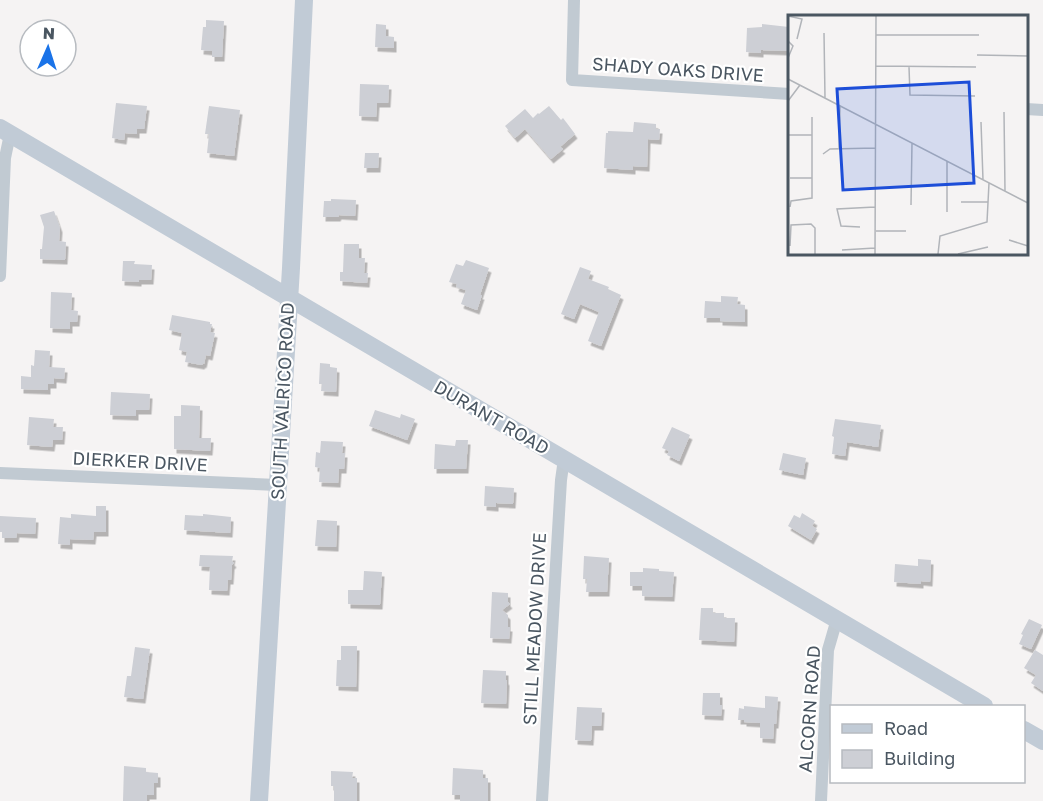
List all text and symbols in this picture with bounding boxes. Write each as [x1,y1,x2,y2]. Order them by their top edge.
inset map [788,15,1028,255]
north arrow [18,18,78,78]
text: N [42,23,55,43]
street label: SHADY OAKS DRIVE [591,52,765,86]
street label: SOUTH VALRICO ROAD [266,302,298,500]
street label: DURANT ROAD [431,375,553,459]
street label: DIERKER DRIVE [72,446,208,476]
street label: STILL MEADOW DRIVE [518,532,550,726]
street label: ALCORN ROAD [794,645,824,773]
legend [830,705,1025,783]
text: Road [884,717,928,739]
text: Building [884,747,955,769]

